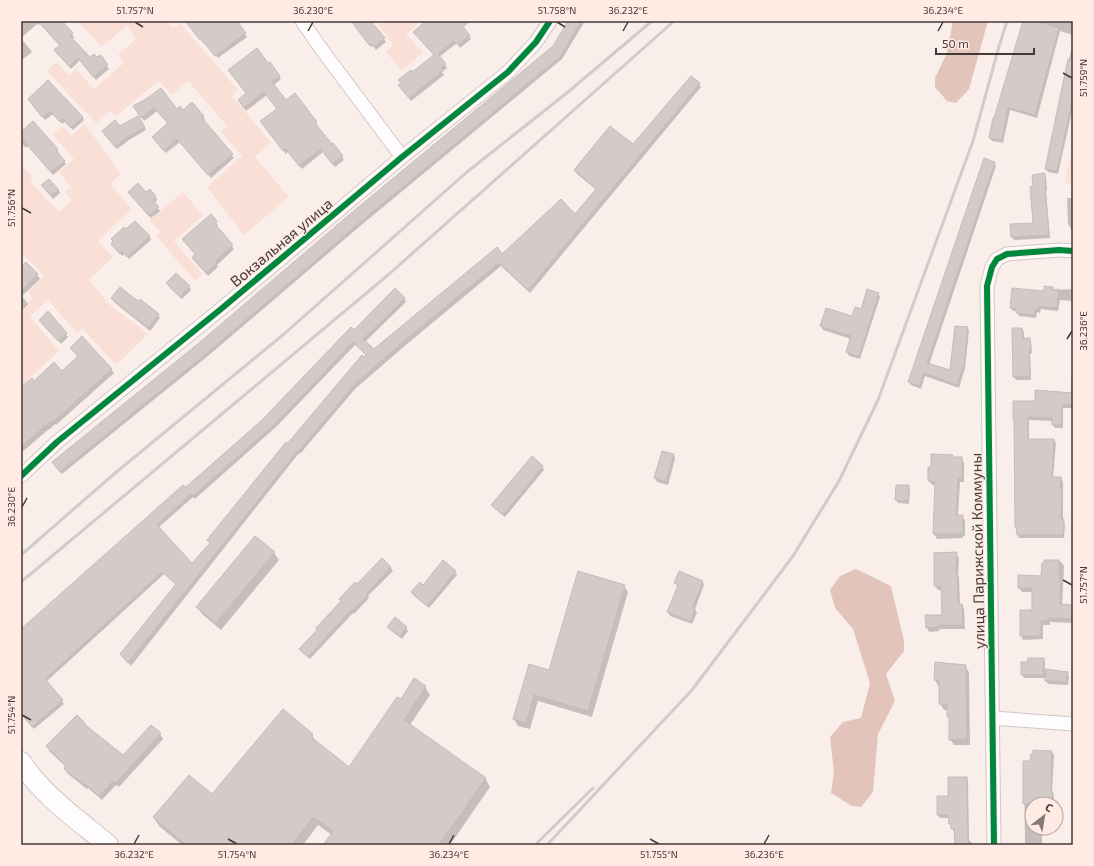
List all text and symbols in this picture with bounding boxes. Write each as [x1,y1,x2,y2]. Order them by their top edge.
text: 51.757°N [116,4,154,16]
text: 36.230°E [293,4,333,16]
text: 51.758°N [538,4,576,16]
text: 36.232°E [608,4,648,16]
text: 36.234°E [923,4,963,16]
scale bar [936,30,1034,56]
text: 50 m [942,36,969,50]
text: 51.759°N [1077,59,1089,97]
text: 51.756°N [5,189,17,227]
street label: Вокзальная улица [226,194,337,291]
text: 36.236°E [1077,311,1089,351]
street label: улица Парижской Коммуны [966,453,989,649]
text: 36.230°E [5,487,17,527]
text: 51.757°N [1077,566,1089,604]
text: 51.754°N [5,696,17,734]
north arrow [1024,796,1064,836]
text: С [1043,800,1056,815]
text: 36.232°E [114,848,154,860]
text: 51.754°N [218,848,256,860]
text: 36.234°E [429,848,469,860]
text: 51.755°N [640,848,678,860]
text: 36.236°E [744,848,784,860]

